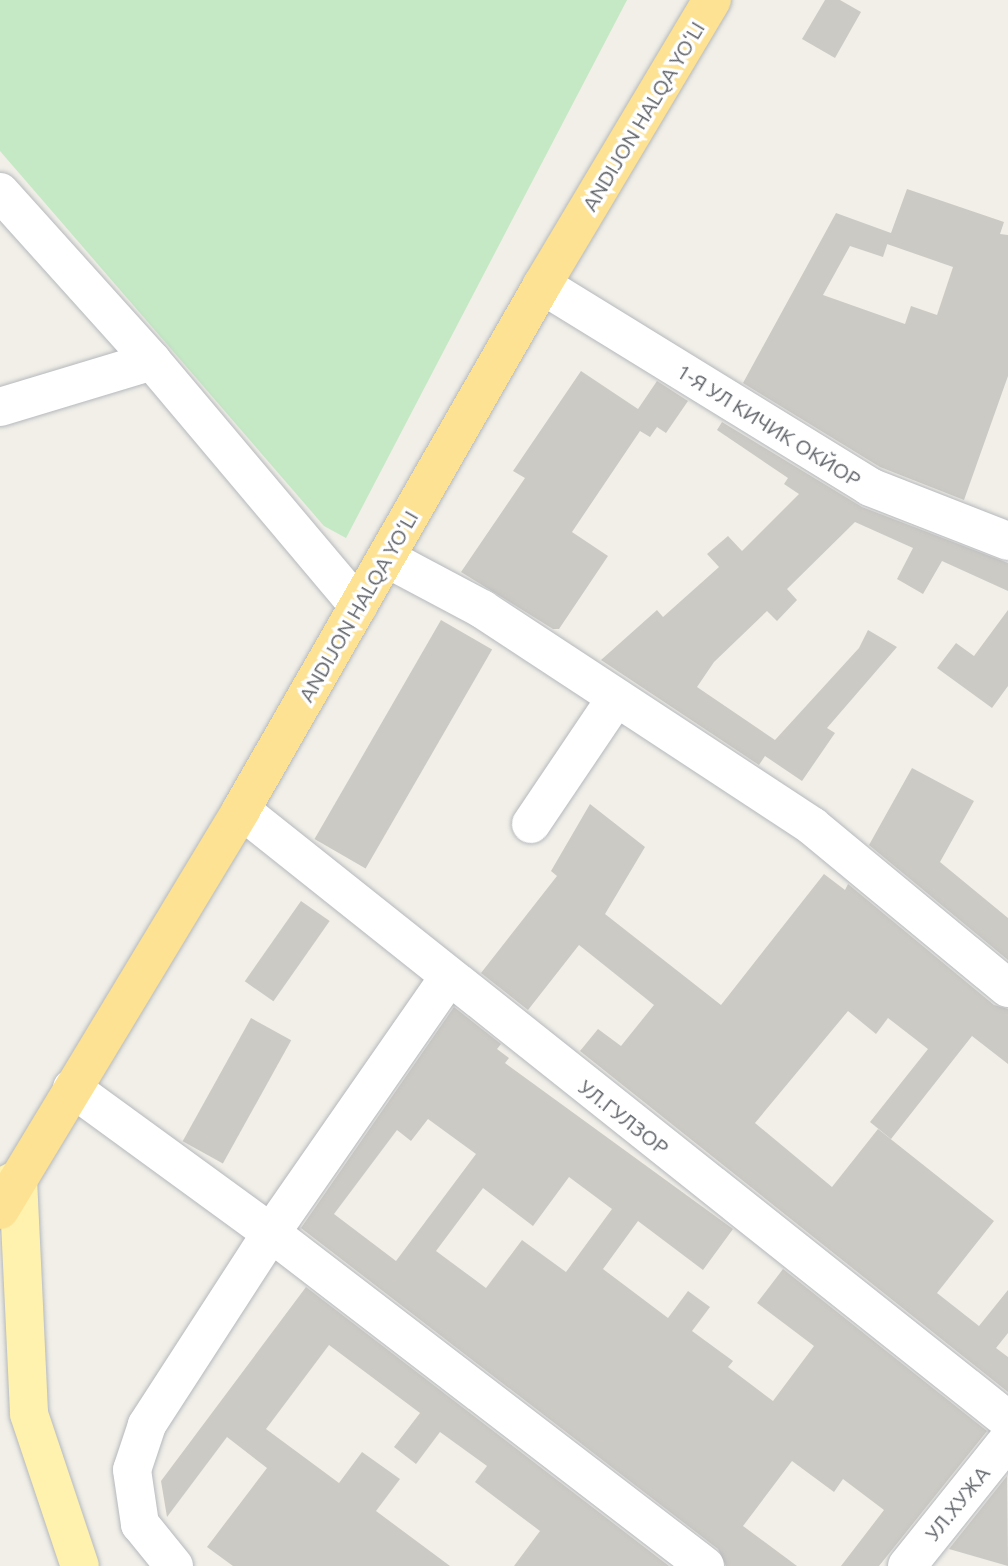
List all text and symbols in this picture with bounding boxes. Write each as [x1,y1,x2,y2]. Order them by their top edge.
street label: ANDIJON HALQA YO‘LI [576,17,710,215]
street label: 1-Я УЛ КИЧИК ОКЙОР [672,358,866,492]
street label: ANDIJON HALQA YO‘LI [293,506,423,706]
street label: УЛ.ГУЛЗОР [574,1074,674,1160]
street label: УЛ.ХУЖА [919,1461,995,1545]

